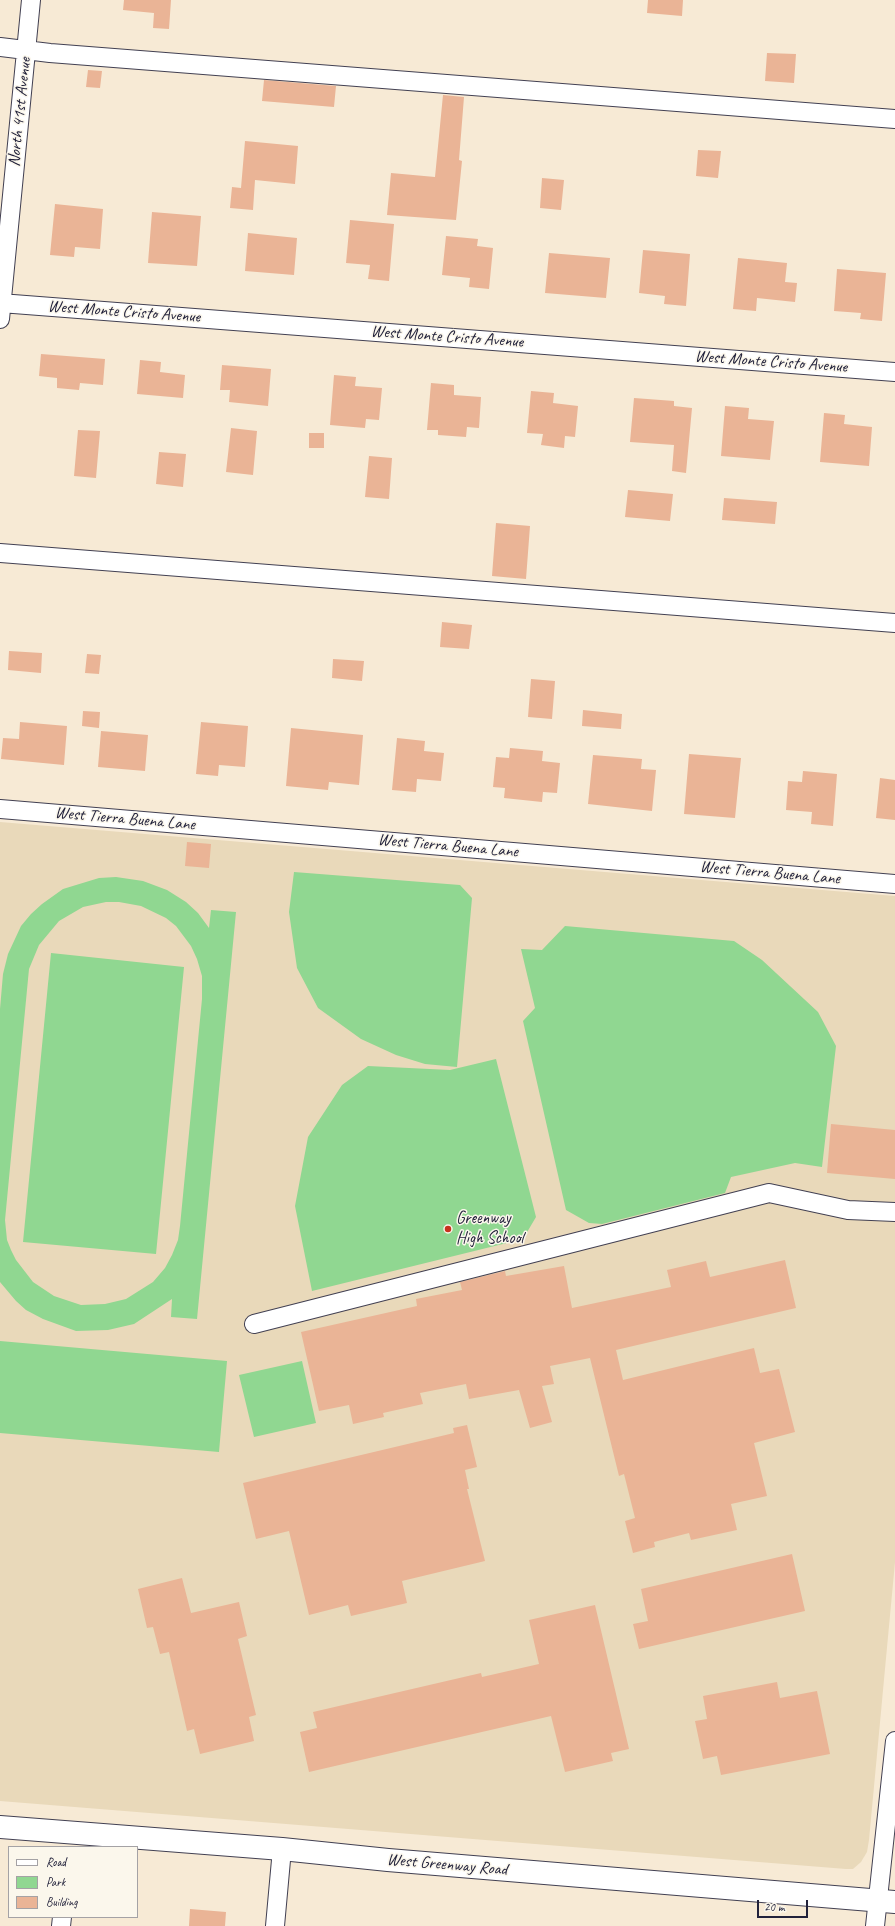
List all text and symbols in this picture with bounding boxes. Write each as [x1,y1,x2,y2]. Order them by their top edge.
street label: North 41st Avenue [4,56,36,168]
street label: West Monte Cristo Avenue [47,297,201,327]
street label: West Monte Cristo Avenue [370,322,524,352]
street label: West Monte Cristo Avenue [694,347,848,377]
street label: West Tierra Buena Lane [54,803,196,835]
street label: West Tierra Buena Lane [377,830,519,862]
street label: West Tierra Buena Lane [699,857,841,889]
place label: Greenway High School [456,1209,523,1249]
marker: Greenway High School [443,1224,453,1234]
legend [8,1846,138,1918]
street label: West Greenway Road [386,1850,508,1880]
text: Road [46,1854,66,1870]
text: Park [46,1874,65,1890]
scale bar [759,1892,810,1918]
text: Building [46,1894,78,1910]
text: 20 m [764,1899,784,1915]

